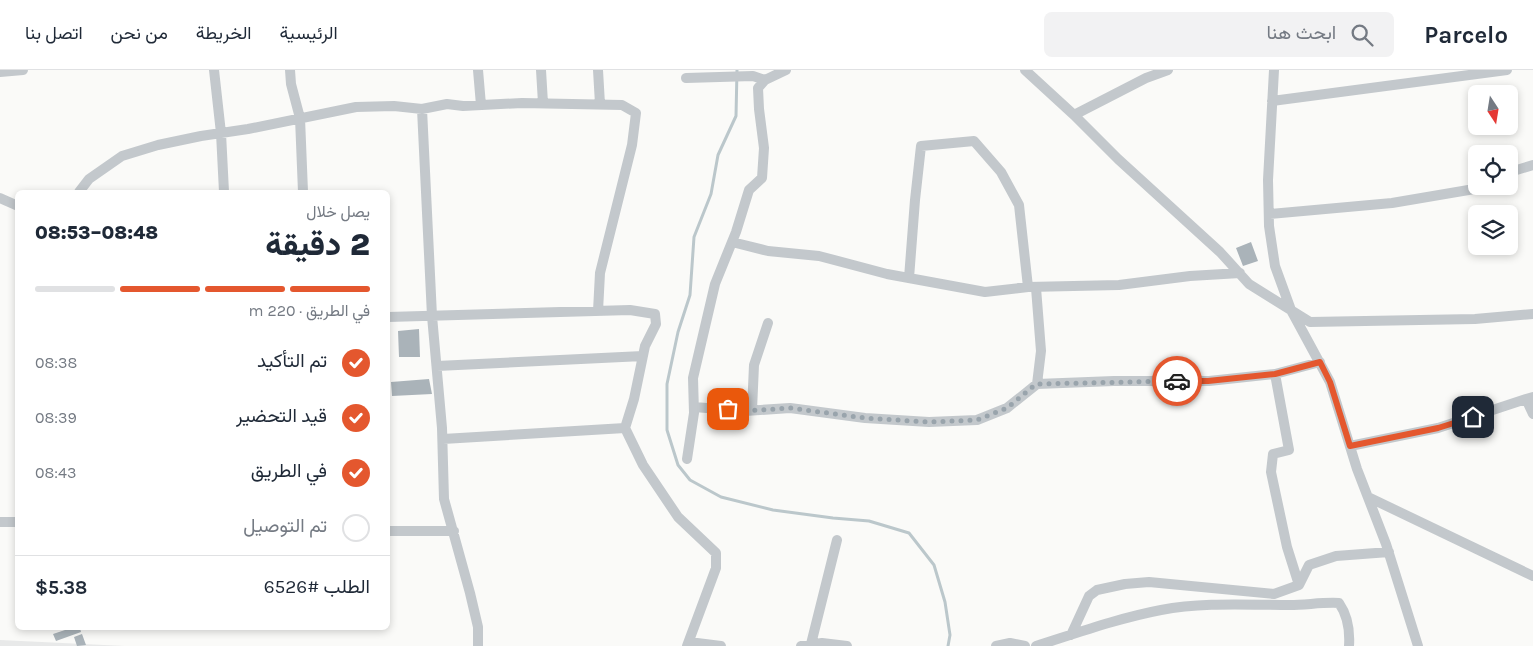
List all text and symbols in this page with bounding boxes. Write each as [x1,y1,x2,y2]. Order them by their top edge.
search box [1044,12,1394,57]
icon: search [1348,21,1376,49]
text: Parcelo [1424,21,1508,49]
text: اتصل بنا [25,22,83,44]
text: من نحن [111,22,168,44]
text: الخريطة [196,22,252,44]
text: الرئيسية [280,22,338,44]
text: ابحث هنا [1267,22,1336,44]
north arrow [1468,85,1518,135]
map controls [1468,85,1518,255]
button: locate [1468,145,1518,195]
text: يصل خلال [306,202,370,221]
button: layers [1468,205,1518,255]
text: 08:48–08:53 [35,222,158,244]
text: 2 دقيقة [265,226,370,263]
text: في الطريق · 220 m [249,301,370,320]
icon: check [342,349,370,377]
text: تم التأكيد [257,350,327,372]
text: 08:38 [35,353,77,372]
courier [1152,356,1202,406]
icon: car [1163,367,1191,395]
pin [707,388,749,430]
icon: bag [714,395,742,423]
pin [1452,396,1494,438]
icon: home [1459,403,1487,431]
icon: check [342,404,370,432]
text: قيد التحضير [236,405,327,427]
text: 08:39 [35,408,77,427]
icon: check [342,459,370,487]
text: في الطريق [251,460,327,482]
text: 08:43 [35,463,76,482]
text: تم التوصيل [243,515,327,537]
text: الطلب #6526 [264,576,370,598]
text: $5.38 [35,577,87,599]

